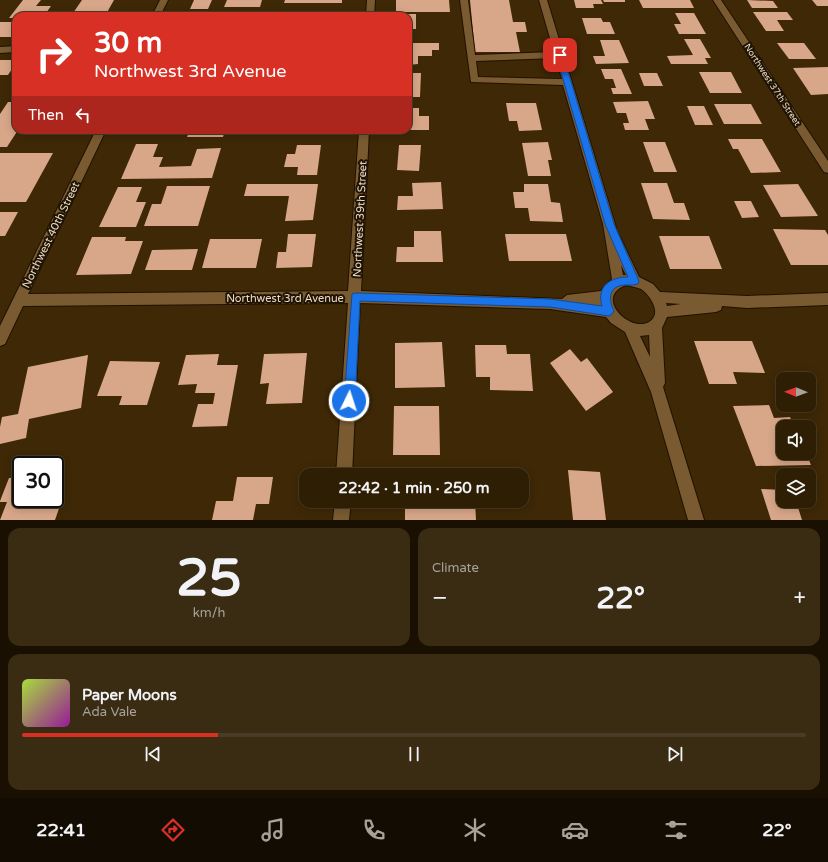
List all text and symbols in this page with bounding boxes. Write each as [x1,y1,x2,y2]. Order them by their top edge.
text: 30 m [94,26,162,60]
icon: right [28,28,80,80]
pin [543,38,577,72]
street label: Northwest 37th Street [741,42,803,128]
icon: arrive [549,44,571,66]
text: Northwest 3rd Avenue [94,60,287,82]
icon: left [72,104,94,126]
text: Then [28,106,64,124]
street label: Northwest 39th Street [350,160,370,278]
street label: Northwest 40th Street [20,180,82,290]
street label: Northwest 3rd Avenue [226,292,344,305]
north arrow [776,372,816,412]
map controls [776,372,816,508]
position arrow [328,380,370,422]
button: sound [776,420,816,460]
speed limit sign: 30 [12,456,64,508]
button: layers [776,468,816,508]
text: 22:42 · 1 min · 250 m [339,479,489,497]
text: 25 [176,547,242,610]
text: Climate [432,560,479,576]
text: 22° [596,580,645,617]
text: − [432,585,448,611]
text: + [794,585,806,611]
text: km/h [193,605,225,621]
text: Paper Moons [82,686,177,704]
text: Ada Vale [82,704,137,720]
icon: previous [142,743,164,765]
icon: pause [403,743,425,765]
icon: next [664,743,686,765]
icon: directions [159,816,187,844]
icon: music [259,816,287,844]
icon: phone [360,816,388,844]
icon: climate [461,816,489,844]
icon: car [561,816,589,844]
icon: filters [662,816,690,844]
text: 22:41 [36,819,86,841]
text: 22° [762,819,792,841]

